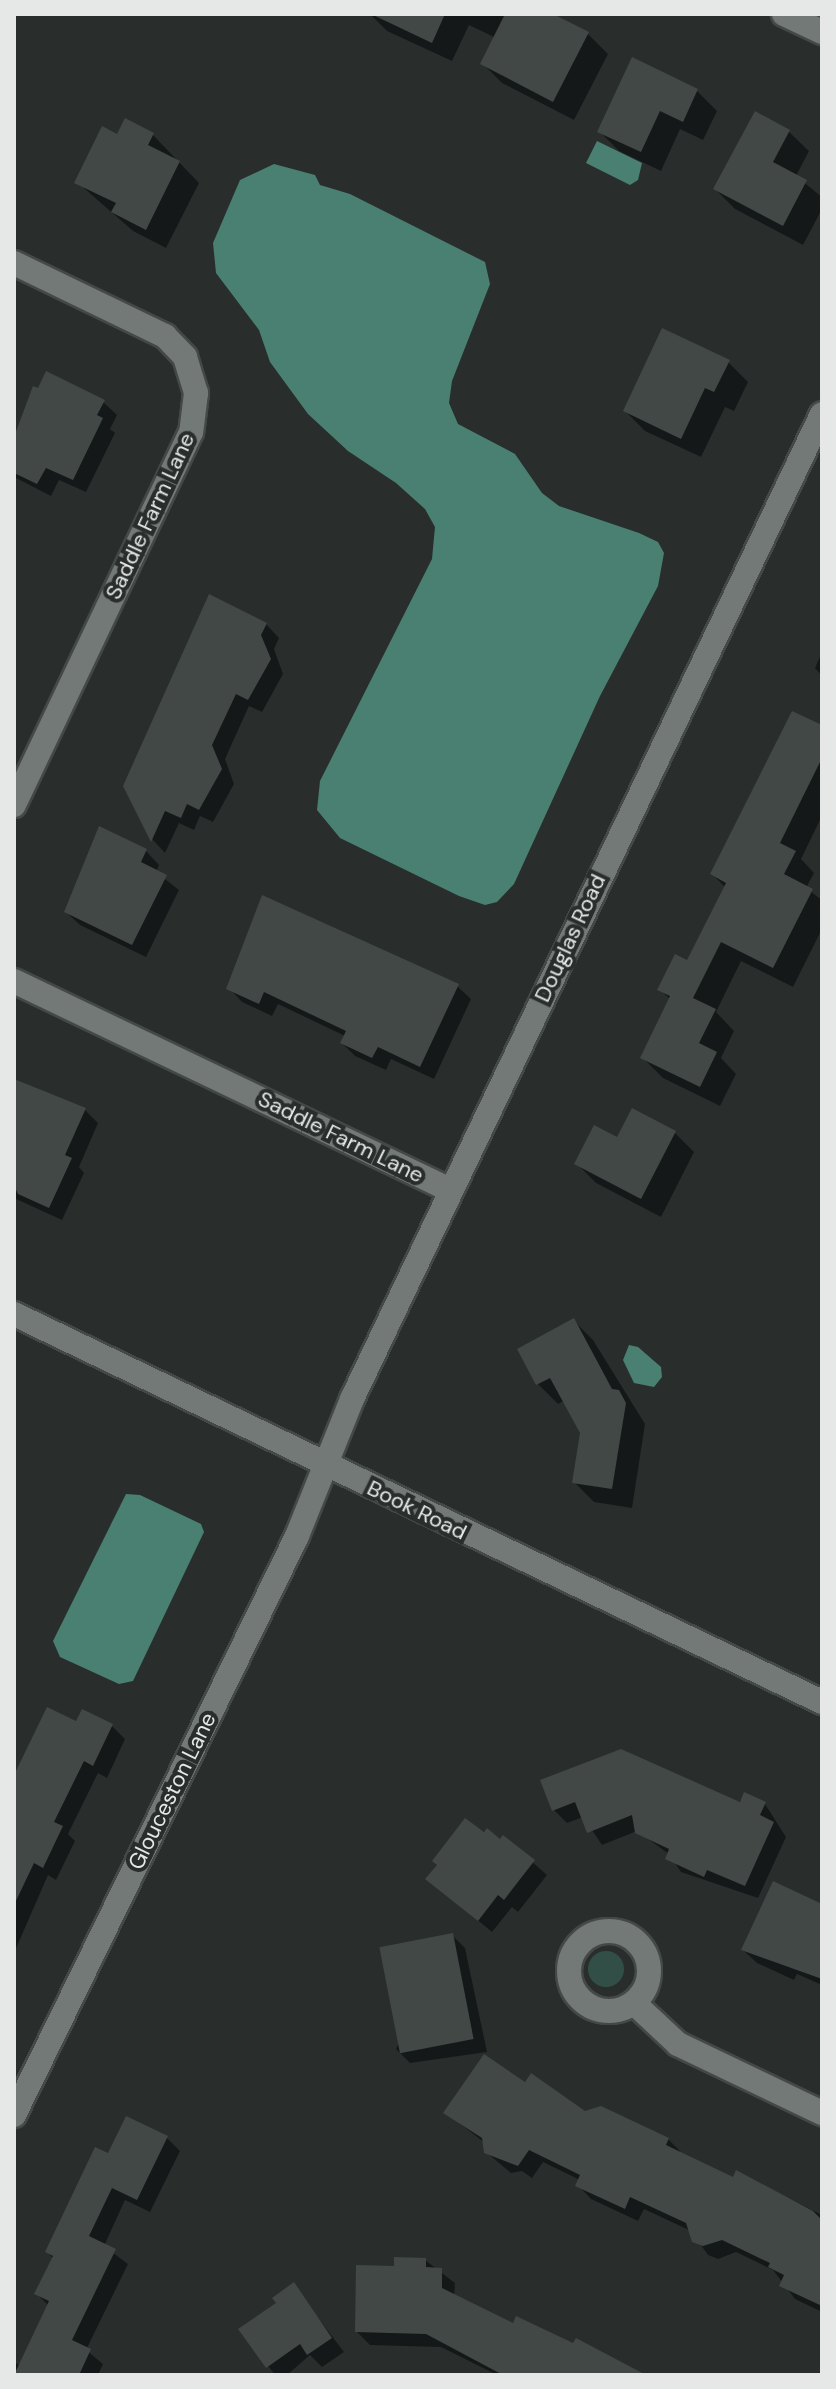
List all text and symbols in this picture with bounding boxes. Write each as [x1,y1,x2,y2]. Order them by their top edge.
street label: Saddle Farm Lane [100,428,200,604]
street label: Douglas Road [529,870,611,1006]
street label: Saddle Farm Lane [254,1085,428,1189]
street label: Book Road [363,1475,471,1545]
street label: Glouceston Lane [123,1708,221,1874]

